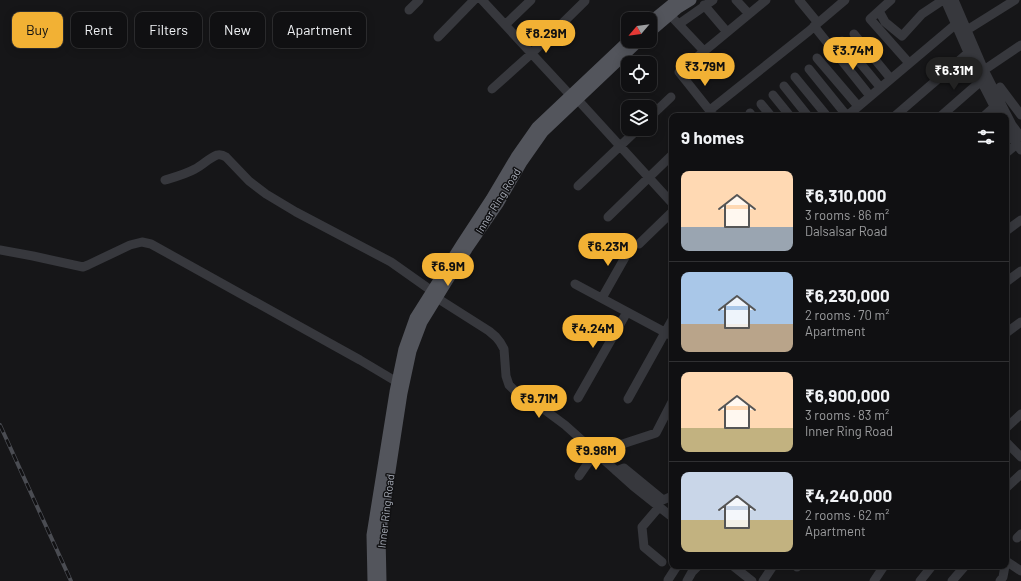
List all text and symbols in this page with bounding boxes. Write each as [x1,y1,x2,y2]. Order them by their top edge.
chip: Buy [12,12,63,48]
chip: Rent [71,12,127,48]
chip: Filters [135,12,202,48]
chip: New [210,12,265,48]
chip: Apartment [273,12,366,48]
north arrow [621,12,657,48]
map controls [621,12,657,136]
pin: ₹8.29M [513,20,579,54]
text: ₹8.29M [525,25,567,41]
pin: ₹3.74M [820,37,886,71]
text: ₹3.74M [832,42,874,58]
pin: ₹3.79M [672,53,738,87]
button: locate [621,56,657,92]
pin: ₹6.31M [921,57,987,91]
text: ₹3.79M [685,58,725,74]
text: ₹6.31M [935,62,973,78]
button: layers [621,100,657,136]
icon: filters [975,126,997,148]
text: 9 homes [681,127,744,147]
street label: Inner Ring Road [472,166,523,236]
text: ₹6,310,000 [805,185,886,205]
icon: home [713,187,761,235]
text: 3 rooms · 86 m² [805,207,889,223]
text: Dalsalsar Road [805,223,887,239]
pin: ₹6.23M [575,233,641,267]
text: ₹6.23M [587,238,629,254]
pin: ₹6.9M [420,253,476,287]
text: ₹6.9M [431,258,465,274]
text: ₹6,230,000 [805,285,890,305]
icon: home [713,288,761,336]
text: 2 rooms · 70 m² [805,307,889,323]
pin: ₹4.24M [560,315,626,349]
text: ₹4.24M [571,320,615,336]
text: Apartment [805,323,866,339]
pin: ₹9.71M [506,385,572,419]
text: ₹6,900,000 [805,385,890,405]
icon: home [713,388,761,436]
text: ₹9.71M [520,390,558,406]
text: 3 rooms · 83 m² [805,407,889,423]
text: Inner Ring Road [805,423,893,439]
pin: ₹9.98M [563,437,629,471]
text: ₹9.98M [575,442,617,458]
street label: Inner Ring Road [375,473,396,549]
text: ₹4,240,000 [805,485,892,505]
icon: home [713,488,761,536]
text: 2 rooms · 62 m² [805,507,890,523]
text: Apartment [805,523,866,539]

